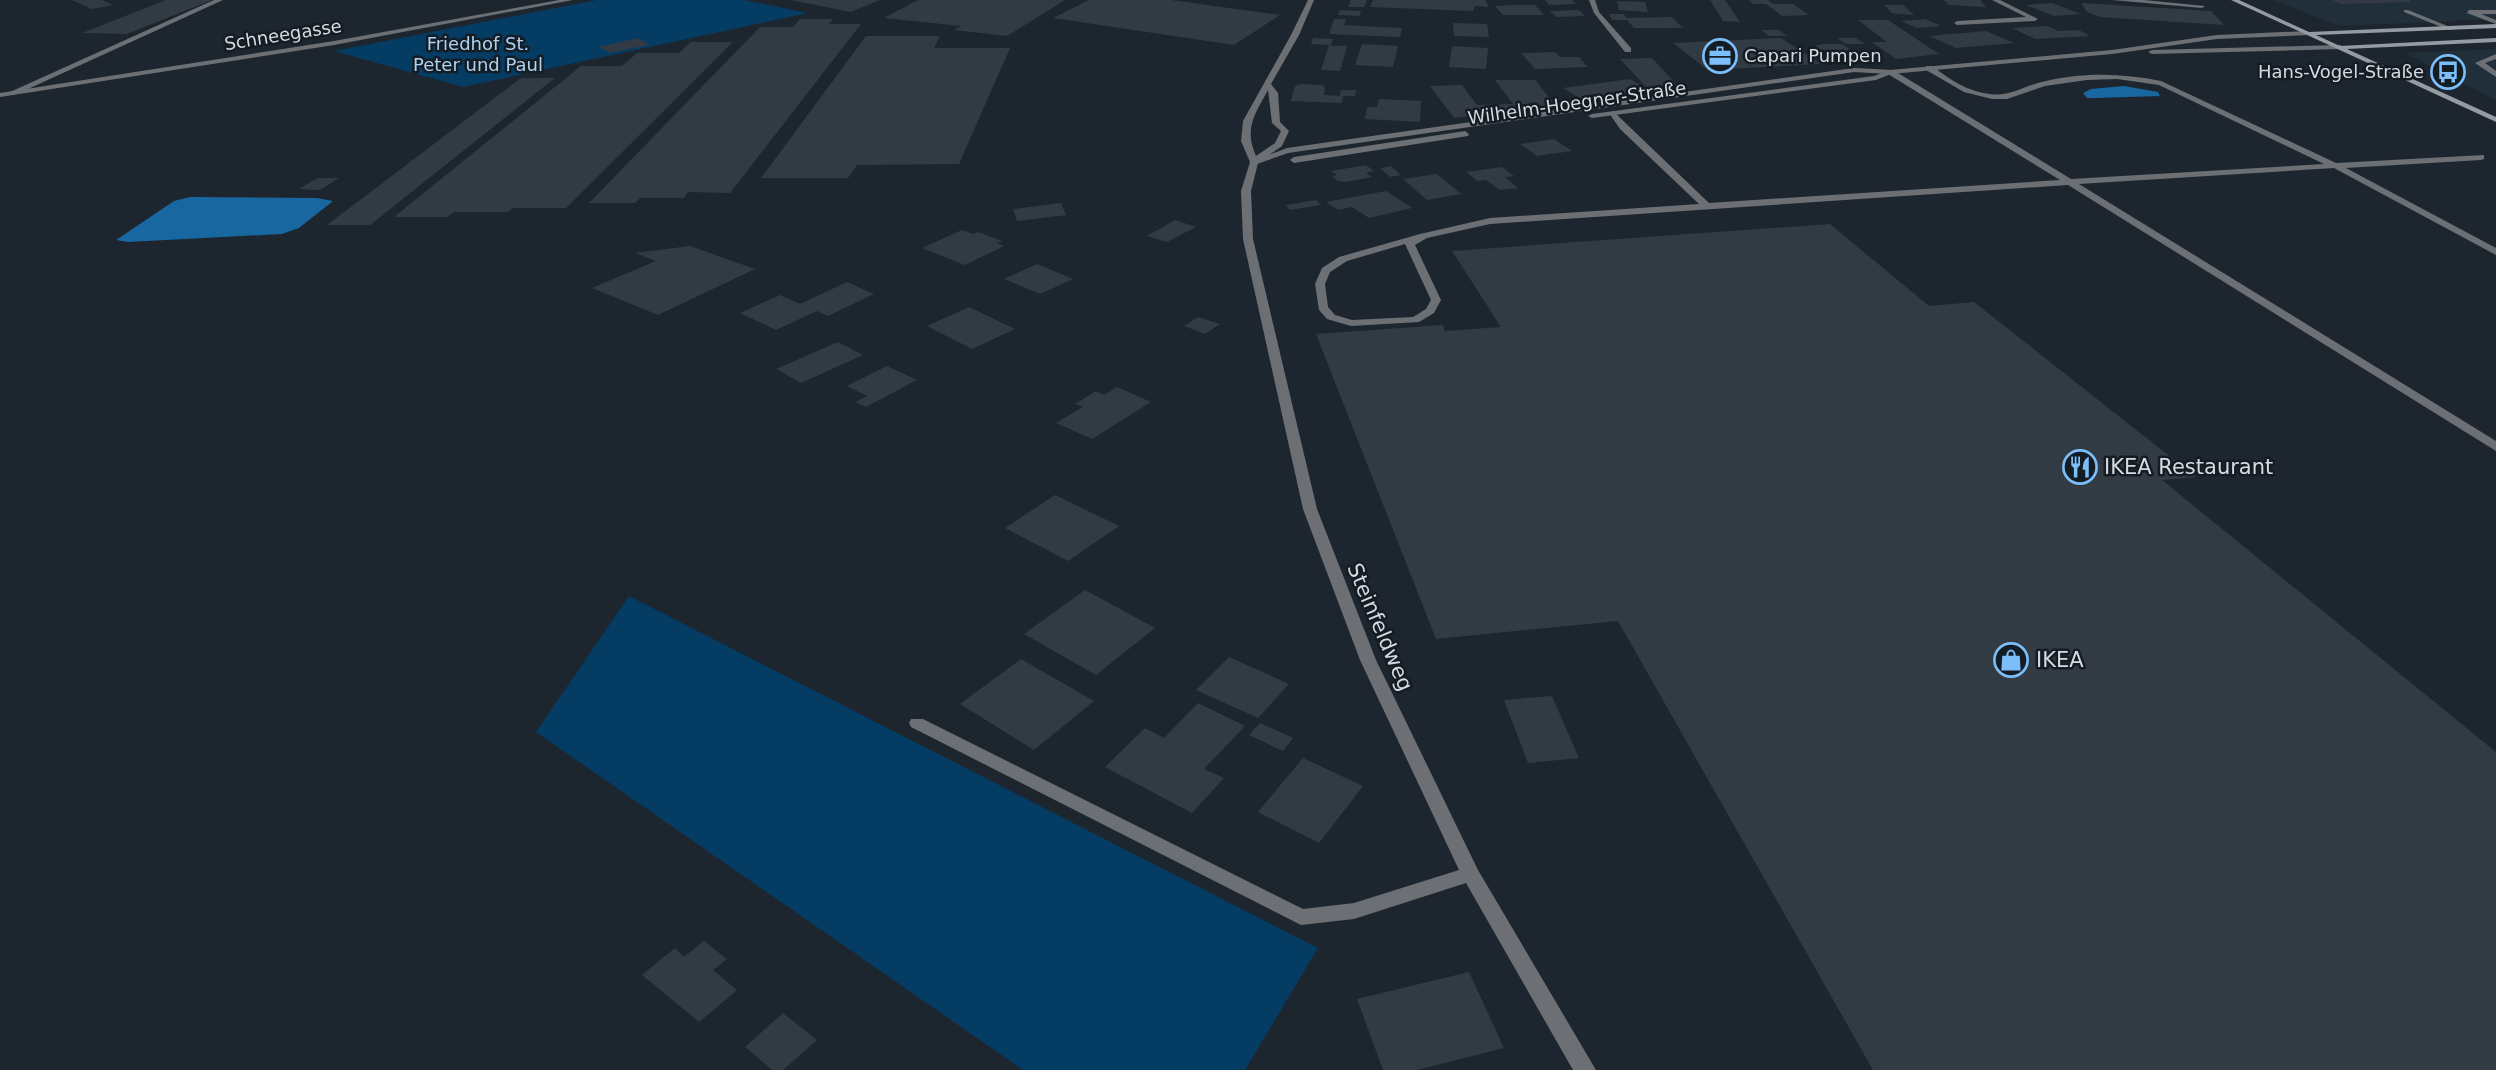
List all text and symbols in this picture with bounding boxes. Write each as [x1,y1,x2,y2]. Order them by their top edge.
street label: Schneegasse [223,15,343,54]
park label: Friedhof St. Peter und Paul [413,33,543,75]
office icon: Capari Pumpen [1701,37,1739,75]
place label: Capari Pumpen [1744,45,1882,66]
bus stop icon: Hans-Vogel-Straße [2429,53,2467,91]
place label: Hans-Vogel-Straße [2258,61,2424,82]
street label: Wilhelm-Hoegner-Straße [1466,77,1688,128]
restaurant icon: IKEA Restaurant [2061,448,2099,486]
place label: IKEA Restaurant [2104,455,2273,479]
street label: Steinfeldweg [1342,559,1418,695]
shop icon: IKEA [1992,641,2030,679]
place label: IKEA [2036,648,2084,672]

